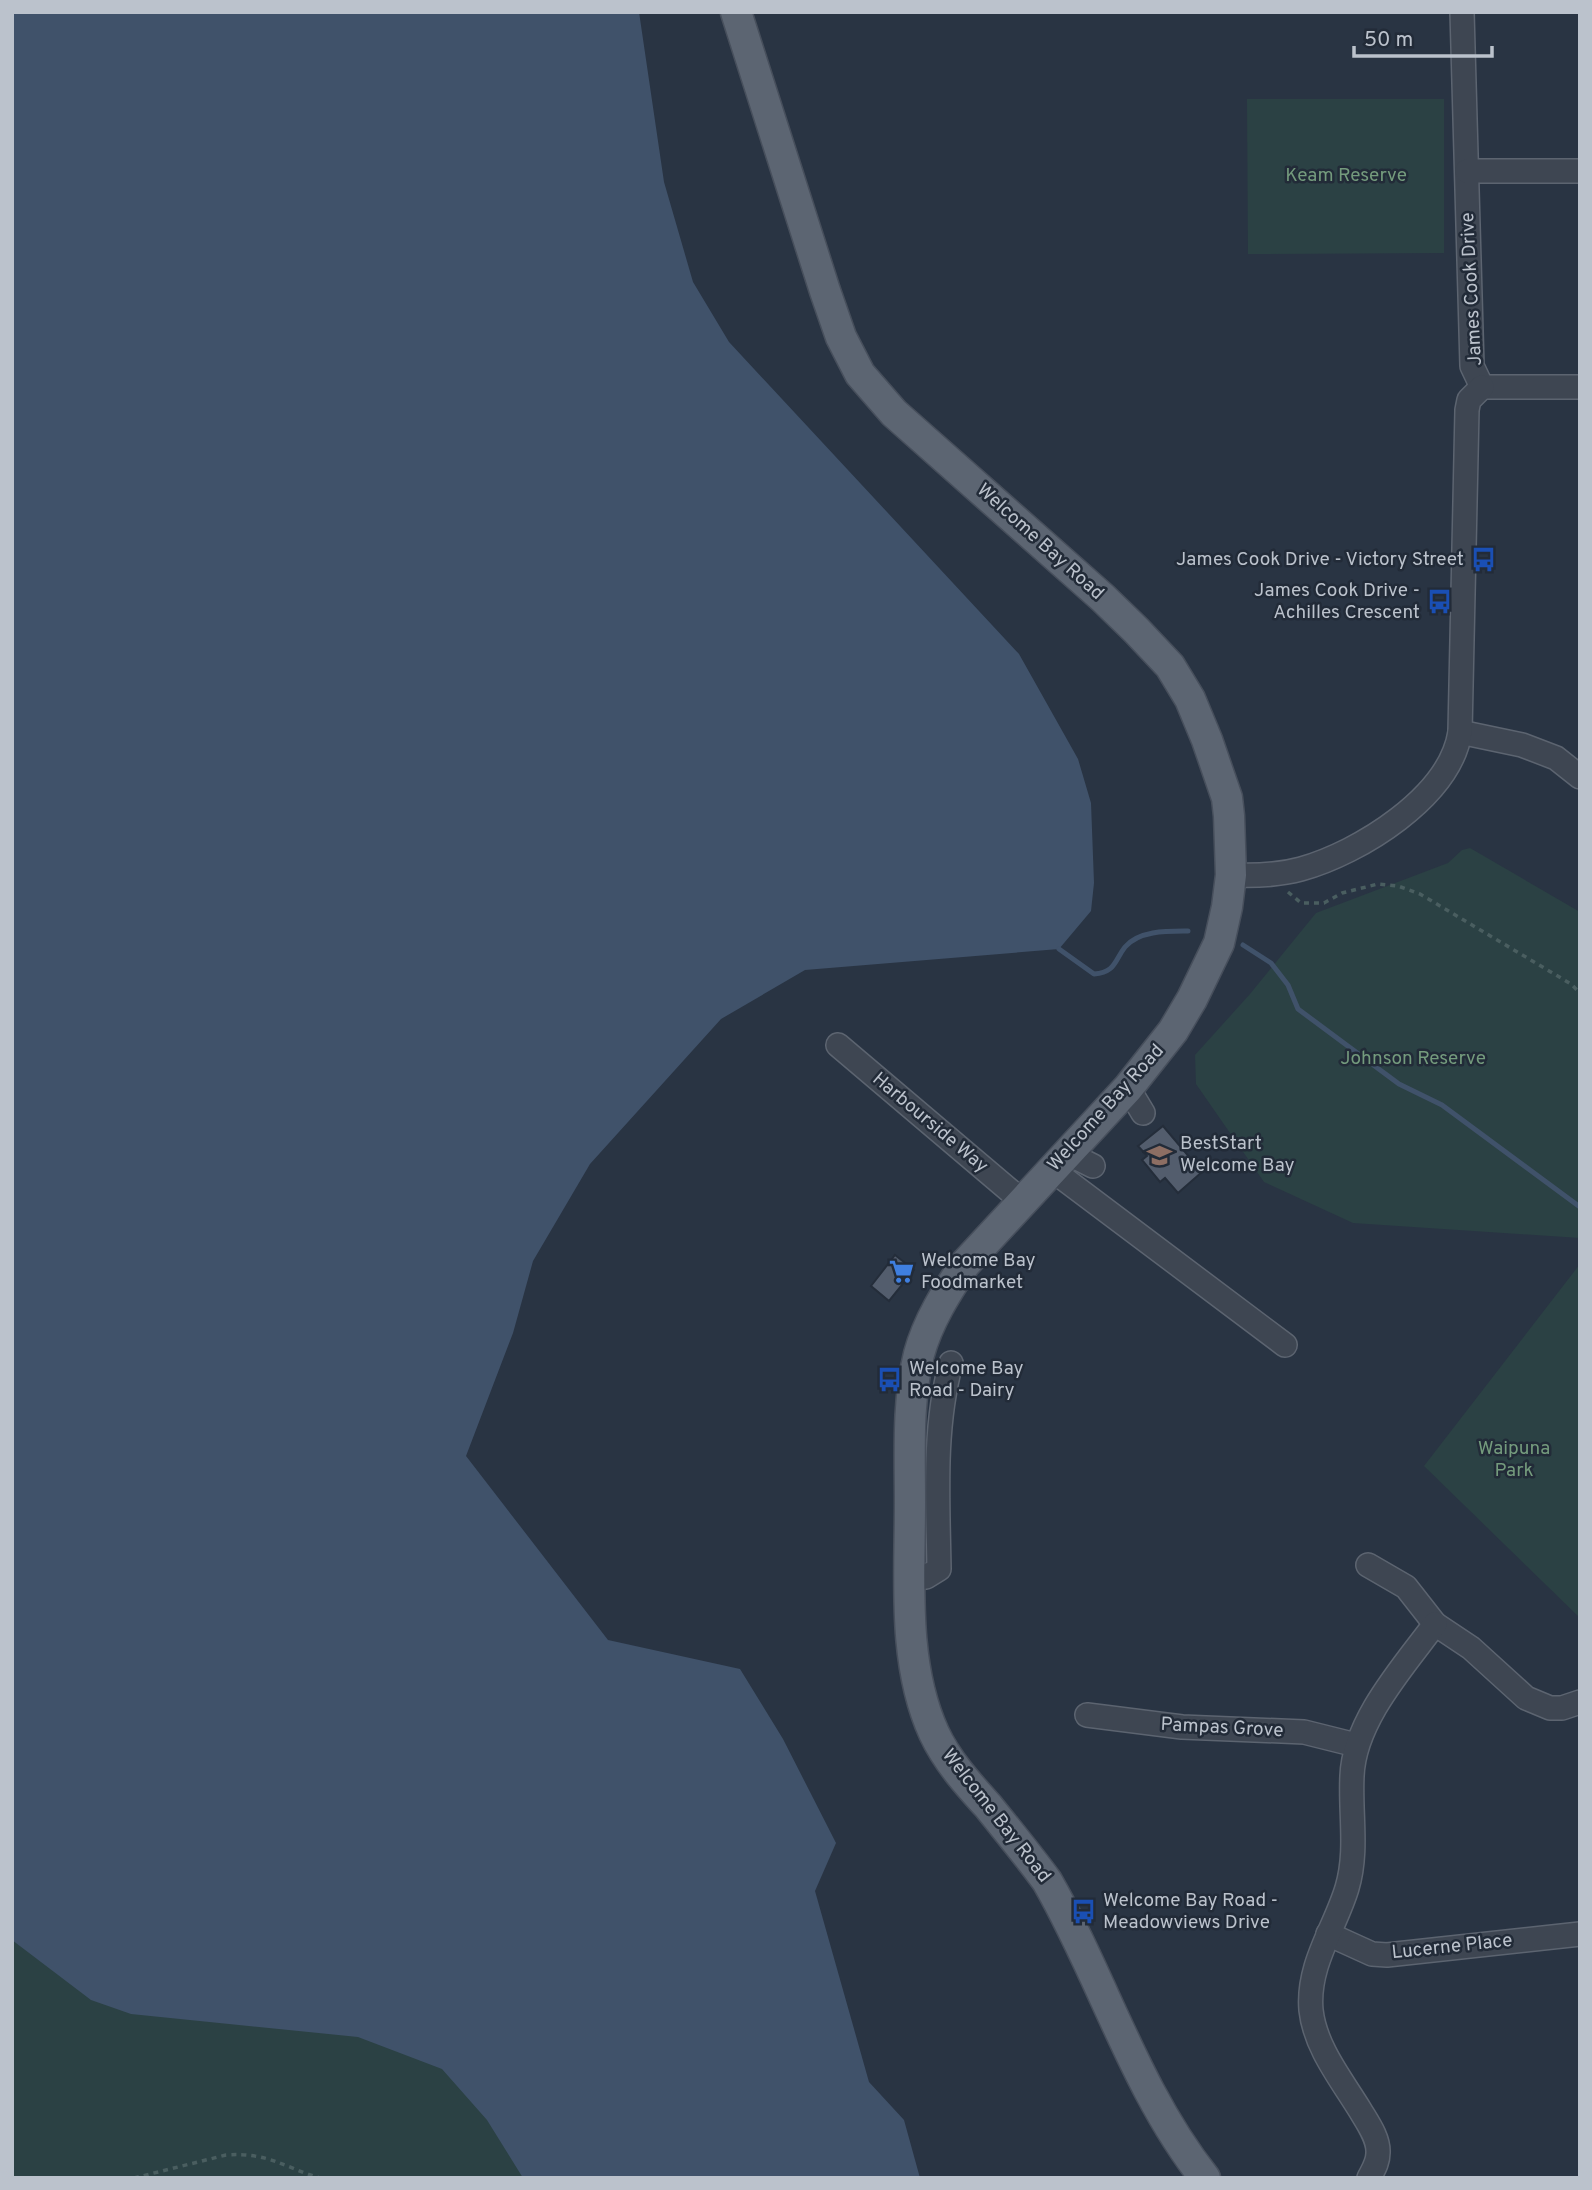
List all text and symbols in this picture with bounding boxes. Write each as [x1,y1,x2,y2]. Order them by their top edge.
scale bar [1354,14,1492,58]
text: 50 m [1364,27,1413,54]
park label: Keam Reserve [1285,164,1407,188]
street label: James Cook Drive [1456,212,1488,366]
street label: Welcome Bay Road [971,479,1109,605]
bus stop icon: James Cook Drive - Victory Street [1470,546,1498,574]
place label: James Cook Drive - Victory Street [1176,548,1464,572]
place label: James Cook Drive - Achilles Crescent [1254,579,1420,625]
bus stop icon: James Cook Drive - Achilles Crescent [1426,588,1454,616]
street label: Welcome Bay Road [1043,1039,1169,1177]
park label: Johnson Reserve [1340,1047,1486,1071]
street label: Harbourside Way [867,1067,993,1179]
place label: BestStart Welcome Bay [1180,1132,1295,1178]
school or university icon: BestStart Welcome Bay [1146,1141,1174,1169]
place label: Welcome Bay Foodmarket [921,1249,1036,1295]
supermarket icon: Welcome Bay Foodmarket [887,1258,915,1286]
place label: Welcome Bay Road - Dairy [909,1357,1024,1403]
bus stop icon: Welcome Bay Road - Dairy [875,1366,903,1394]
park label: Waipuna Park [1478,1437,1550,1483]
street label: Pampas Grove [1160,1713,1284,1743]
street label: Welcome Bay Road [936,1744,1056,1888]
place label: Welcome Bay Road - Meadowviews Drive [1103,1889,1278,1935]
bus stop icon: Welcome Bay Road - Meadowviews Drive [1069,1898,1097,1926]
street label: Lucerne Place [1390,1929,1514,1965]

